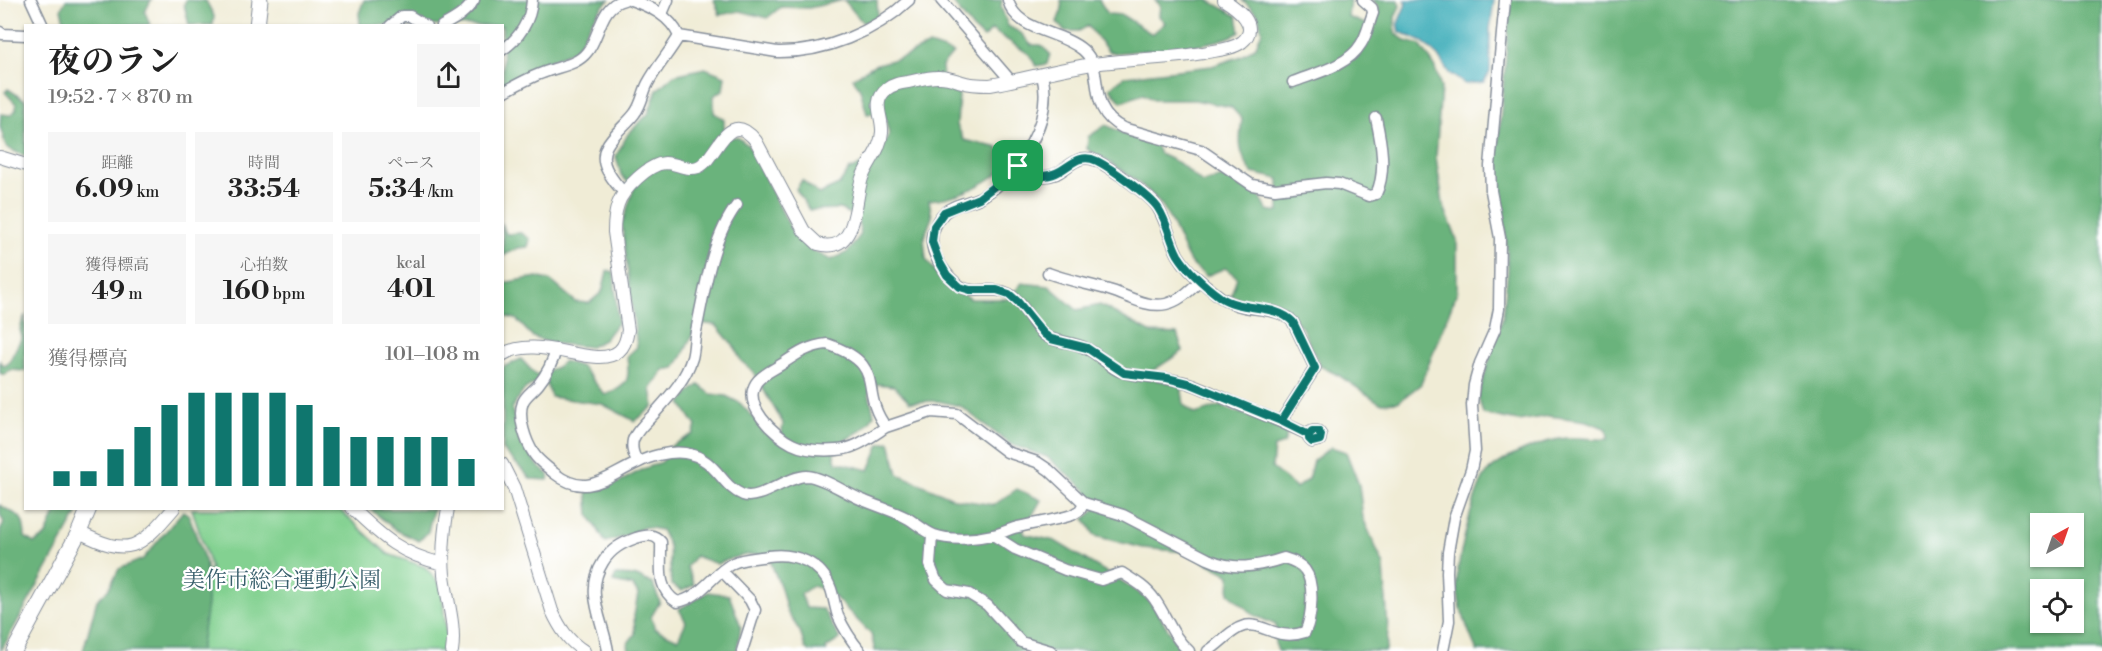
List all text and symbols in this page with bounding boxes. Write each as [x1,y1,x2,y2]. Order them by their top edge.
text: 夜のラン [48,42,180,83]
button: share [417,44,480,107]
text: 19:52 · 7 × 870 m [48,85,193,110]
pin [992,140,1043,191]
icon: arrive [1001,149,1034,182]
text: 距離 [101,153,133,173]
text: 時間 [248,153,280,173]
text: ペース [387,153,435,173]
text: 6.09 [75,173,134,205]
text: 33:54 [228,173,300,205]
text: 5:34 [368,173,425,205]
text: km [134,182,159,202]
text: /km [425,182,454,202]
text: kcal [396,253,426,273]
text: 獲得標高 [85,255,149,275]
text: 心拍数 [240,255,288,275]
text: 401 [387,273,435,305]
text: 49 [91,275,125,307]
text: 160 [223,275,270,307]
text: m [125,284,143,304]
text: bpm [270,284,305,304]
text: 101–108 m [385,342,480,367]
text: 獲得標高 [48,347,128,372]
north arrow [2030,513,2084,567]
map controls [2030,513,2084,633]
park label: 美作市総合運動公園 [183,567,381,594]
button: locate [2030,579,2084,633]

